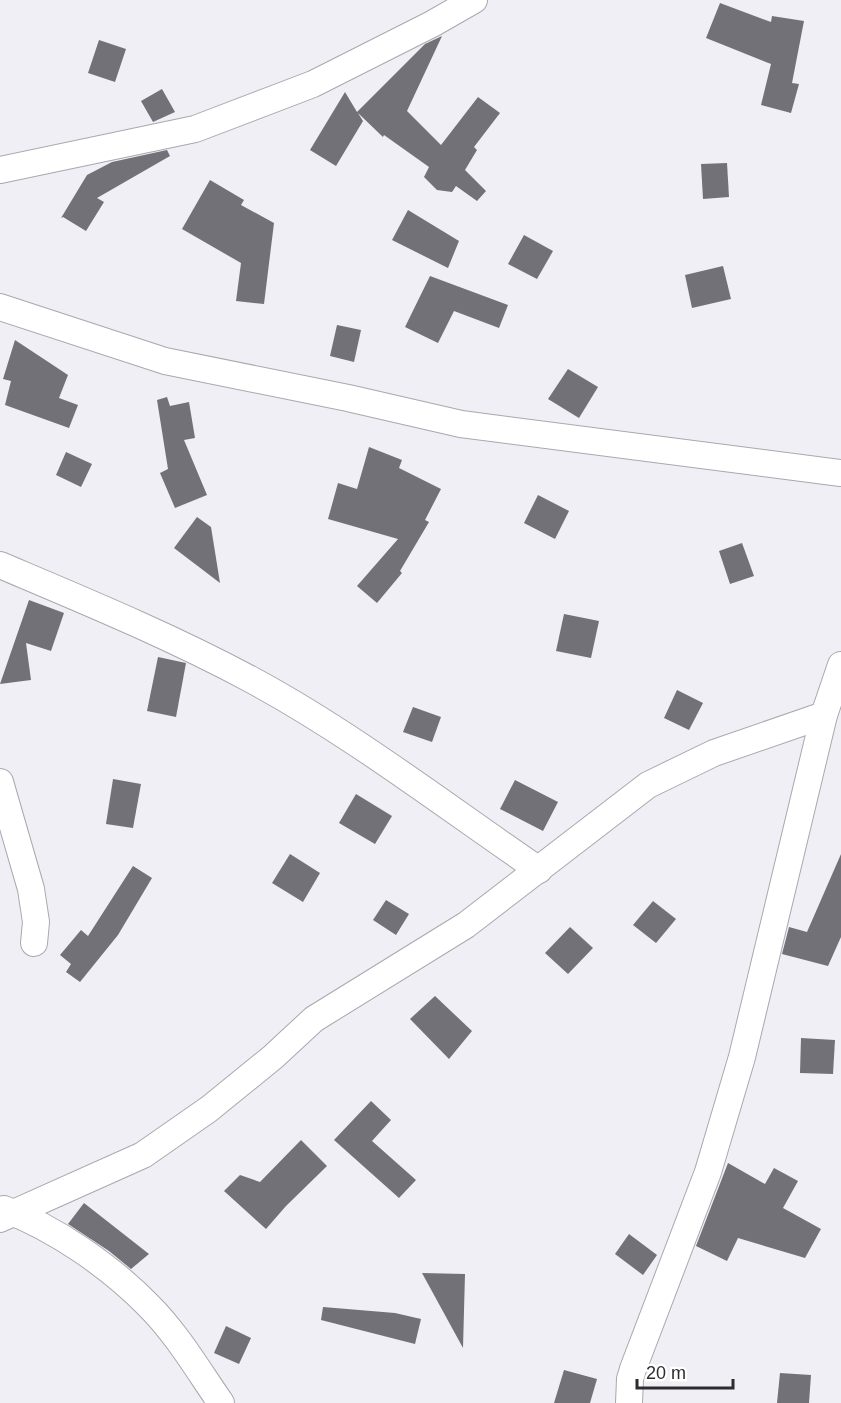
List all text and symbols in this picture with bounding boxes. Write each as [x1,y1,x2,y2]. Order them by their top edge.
scale bar [637,1352,733,1390]
text: 20 m [646,1363,686,1383]

